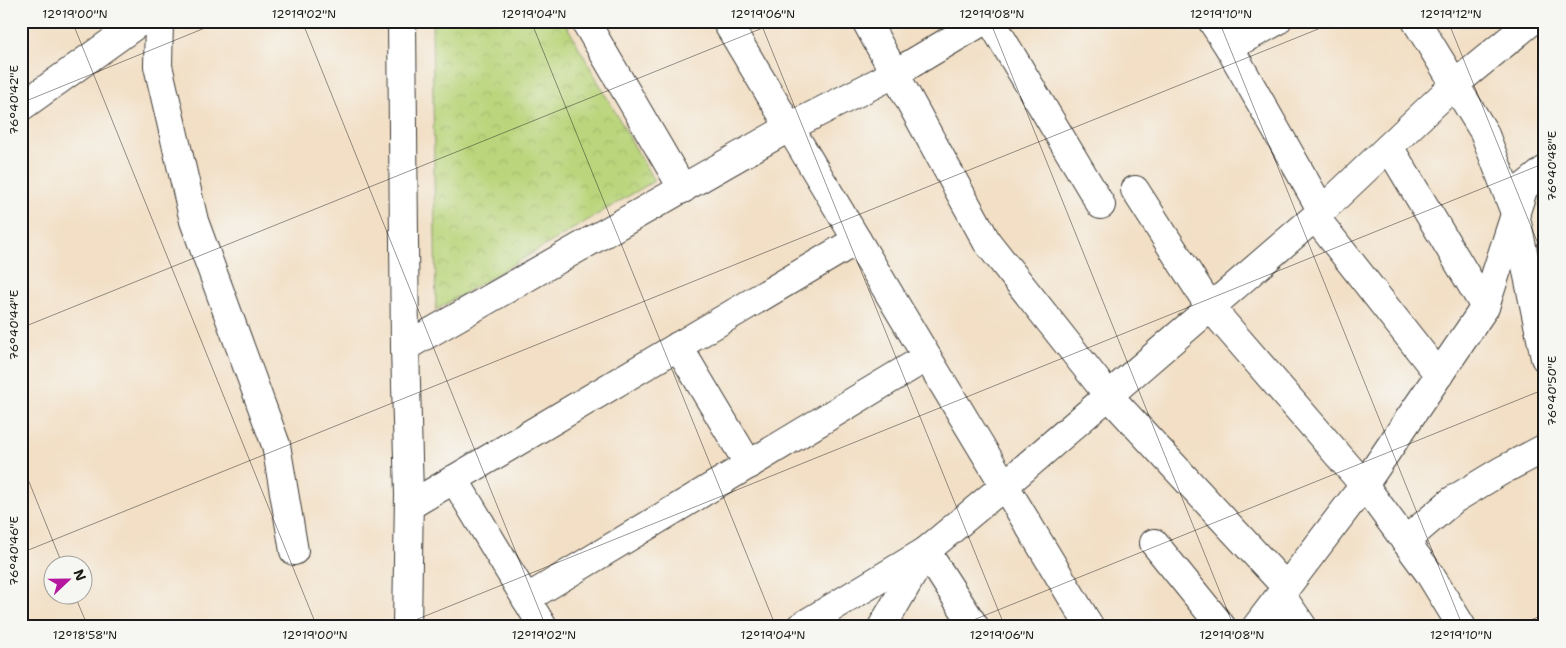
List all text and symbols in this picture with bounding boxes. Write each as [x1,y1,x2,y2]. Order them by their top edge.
text: 12°19'00"N [42,6,108,22]
text: 12°19'02"N [272,6,336,22]
text: 12°19'04"N [502,6,566,22]
text: 12°19'06"N [731,6,795,22]
text: 12°19'08"N [959,6,1025,22]
text: 12°19'10"N [1190,6,1252,22]
text: 12°19'12"N [1420,6,1482,22]
text: 76°40'42"E [6,65,22,135]
text: 76°40'48"E [1544,131,1560,201]
text: 76°40'44"E [6,290,22,360]
text: 76°40'50"E [1544,356,1560,426]
text: 76°40'46"E [6,516,22,586]
north arrow [42,556,92,606]
text: N [70,567,90,584]
text: 12°18'58"N [53,627,117,643]
text: 12°19'00"N [282,627,348,643]
text: 12°19'02"N [512,627,576,643]
text: 12°19'04"N [741,627,805,643]
text: 12°19'06"N [970,627,1034,643]
text: 12°19'08"N [1199,627,1265,643]
text: 12°19'10"N [1430,627,1492,643]

